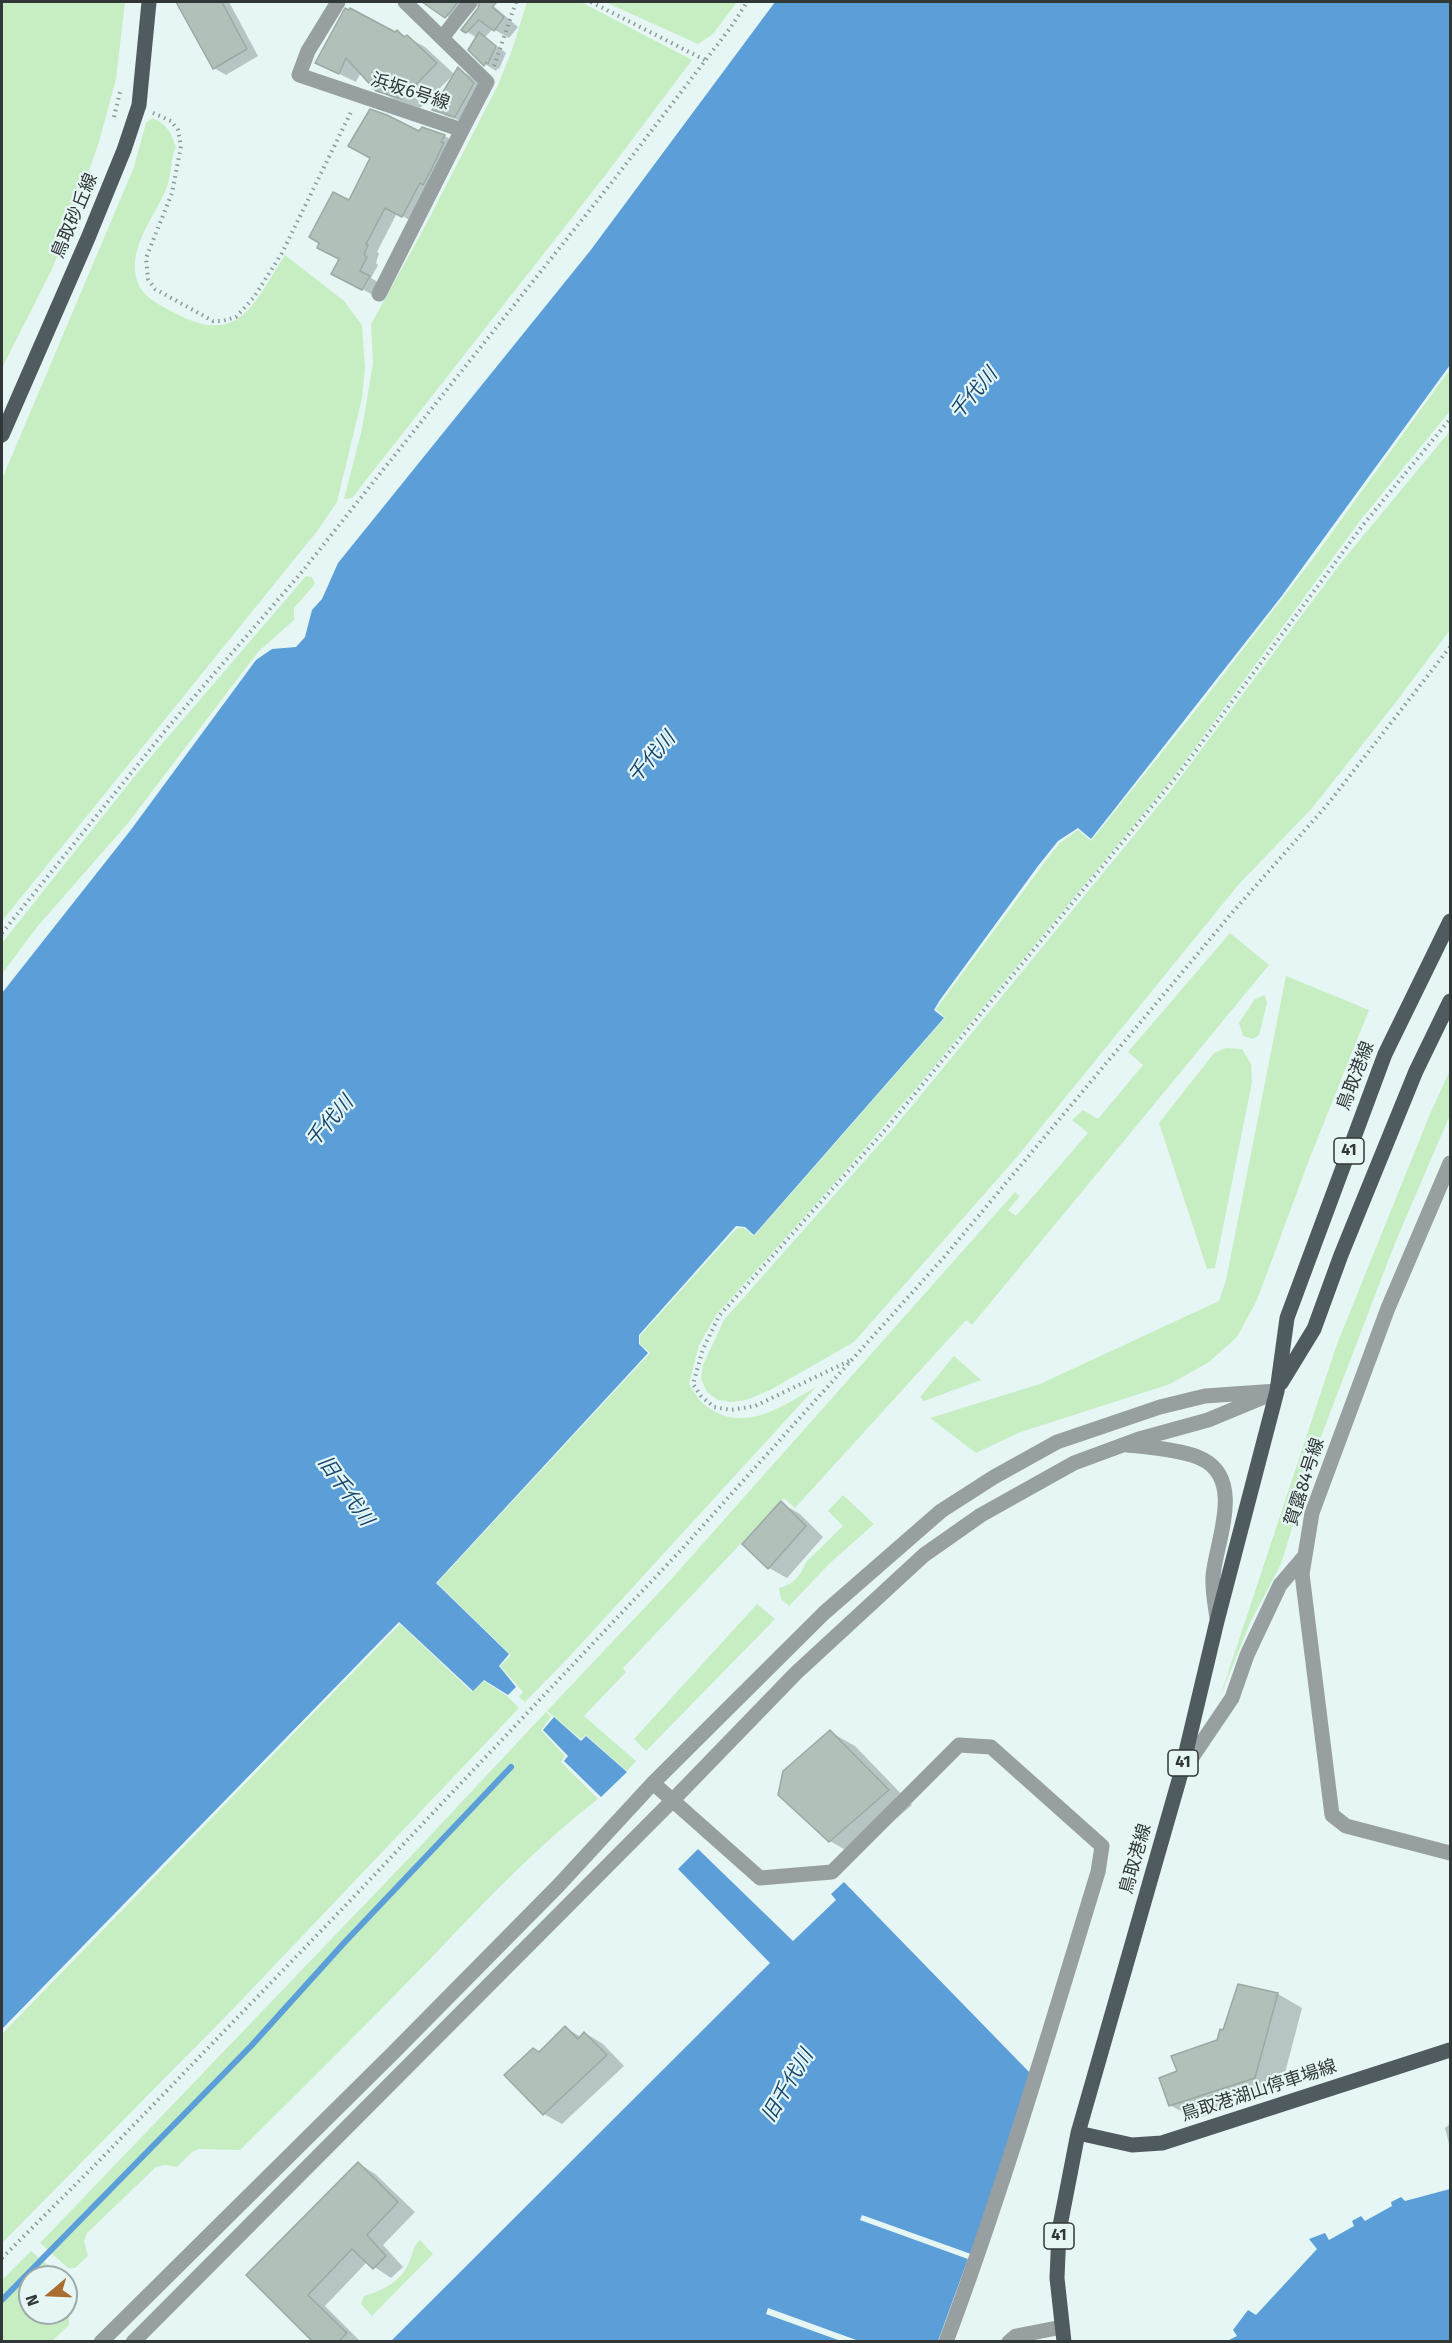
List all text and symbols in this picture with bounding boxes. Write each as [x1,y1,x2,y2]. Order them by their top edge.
street label: 浜坂6号線 [368,69,452,115]
street label: 鳥取砂丘線 [47,170,103,262]
water label: 千代川 [945,363,1003,425]
water label: 千代川 [623,727,681,789]
street label: 鳥取港線 [1333,1039,1379,1113]
water label: 千代川 [301,1091,359,1153]
road number: 41 [1334,1138,1364,1164]
street label: 賀露84号線 [1281,1435,1329,1529]
water label: 旧千代川 [312,1451,378,1531]
road number: 41 [1168,1750,1198,1776]
street label: 鳥取港線 [1116,1821,1156,1897]
water label: 旧千代川 [757,2046,819,2126]
street label: 鳥取港湖山停車場線 [1179,2056,1339,2126]
road number: 41 [1044,2223,1074,2249]
north arrow [18,2265,78,2325]
text: N [22,2292,43,2308]

